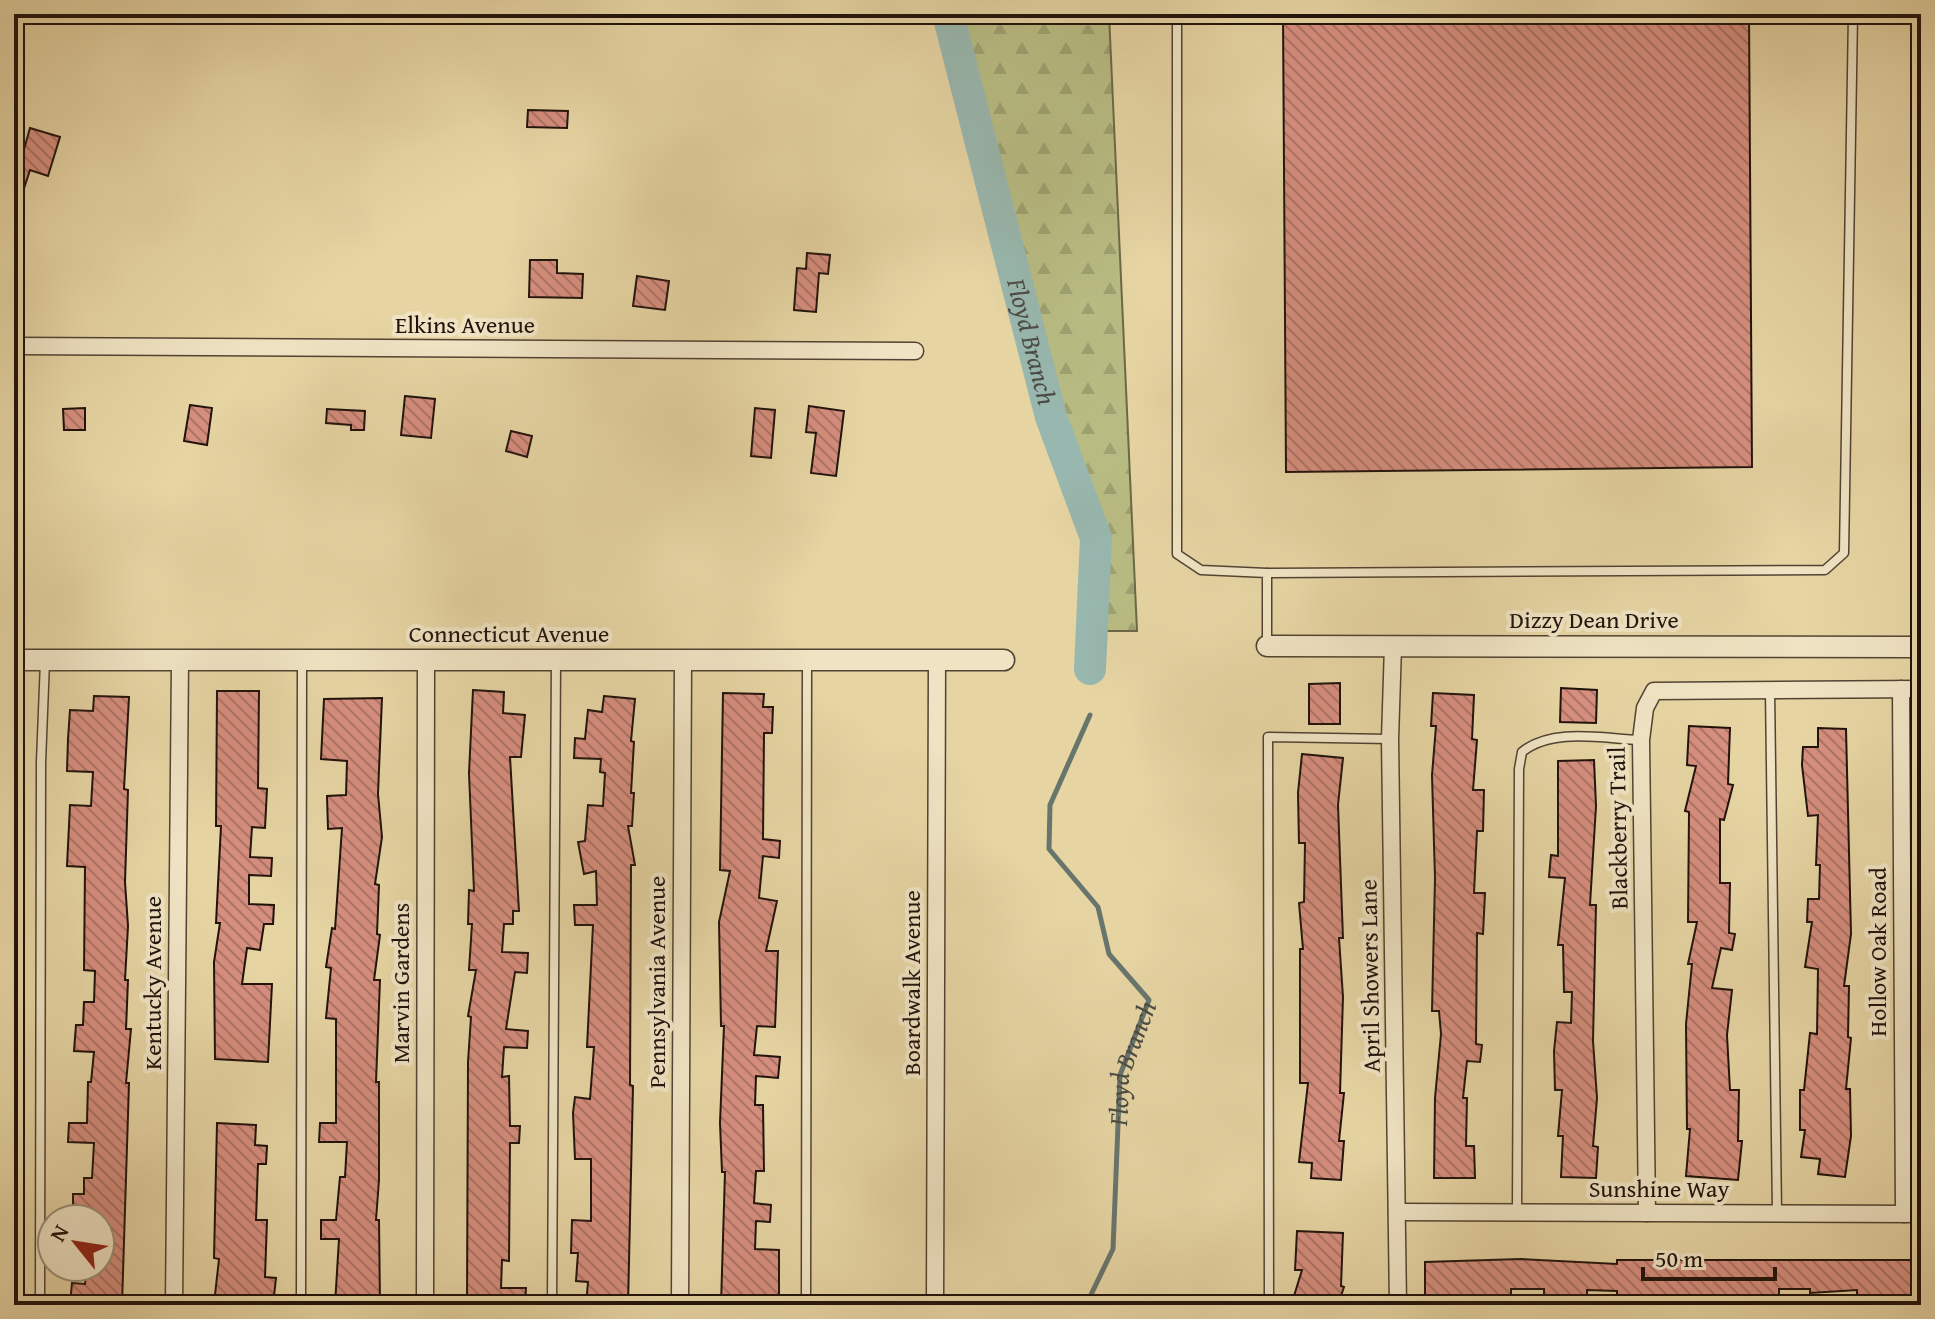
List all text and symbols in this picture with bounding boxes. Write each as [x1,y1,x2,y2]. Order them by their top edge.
water label: Floyd Branch [997,273,1067,409]
street label: Elkins Avenue [395,307,535,342]
street label: Dizzy Dean Drive [1509,602,1679,637]
street label: Connecticut Avenue [409,616,609,651]
street label: Blackberry Trail [1599,746,1636,910]
street label: Hollow Oak Road [1860,867,1895,1037]
street label: Pennsylvania Avenue [639,876,674,1088]
street label: April Showers Lane [1350,879,1389,1073]
street label: Boardwalk Avenue [894,890,929,1076]
street label: Kentucky Avenue [135,896,170,1070]
street label: Marvin Gardens [383,903,418,1063]
water label: Floyd Branch [1098,995,1166,1128]
street label: Sunshine Way [1589,1171,1729,1206]
north arrow [36,1203,116,1283]
text: N [41,1218,76,1247]
scale bar [1643,1231,1775,1281]
text: 50 m [1655,1241,1703,1276]

